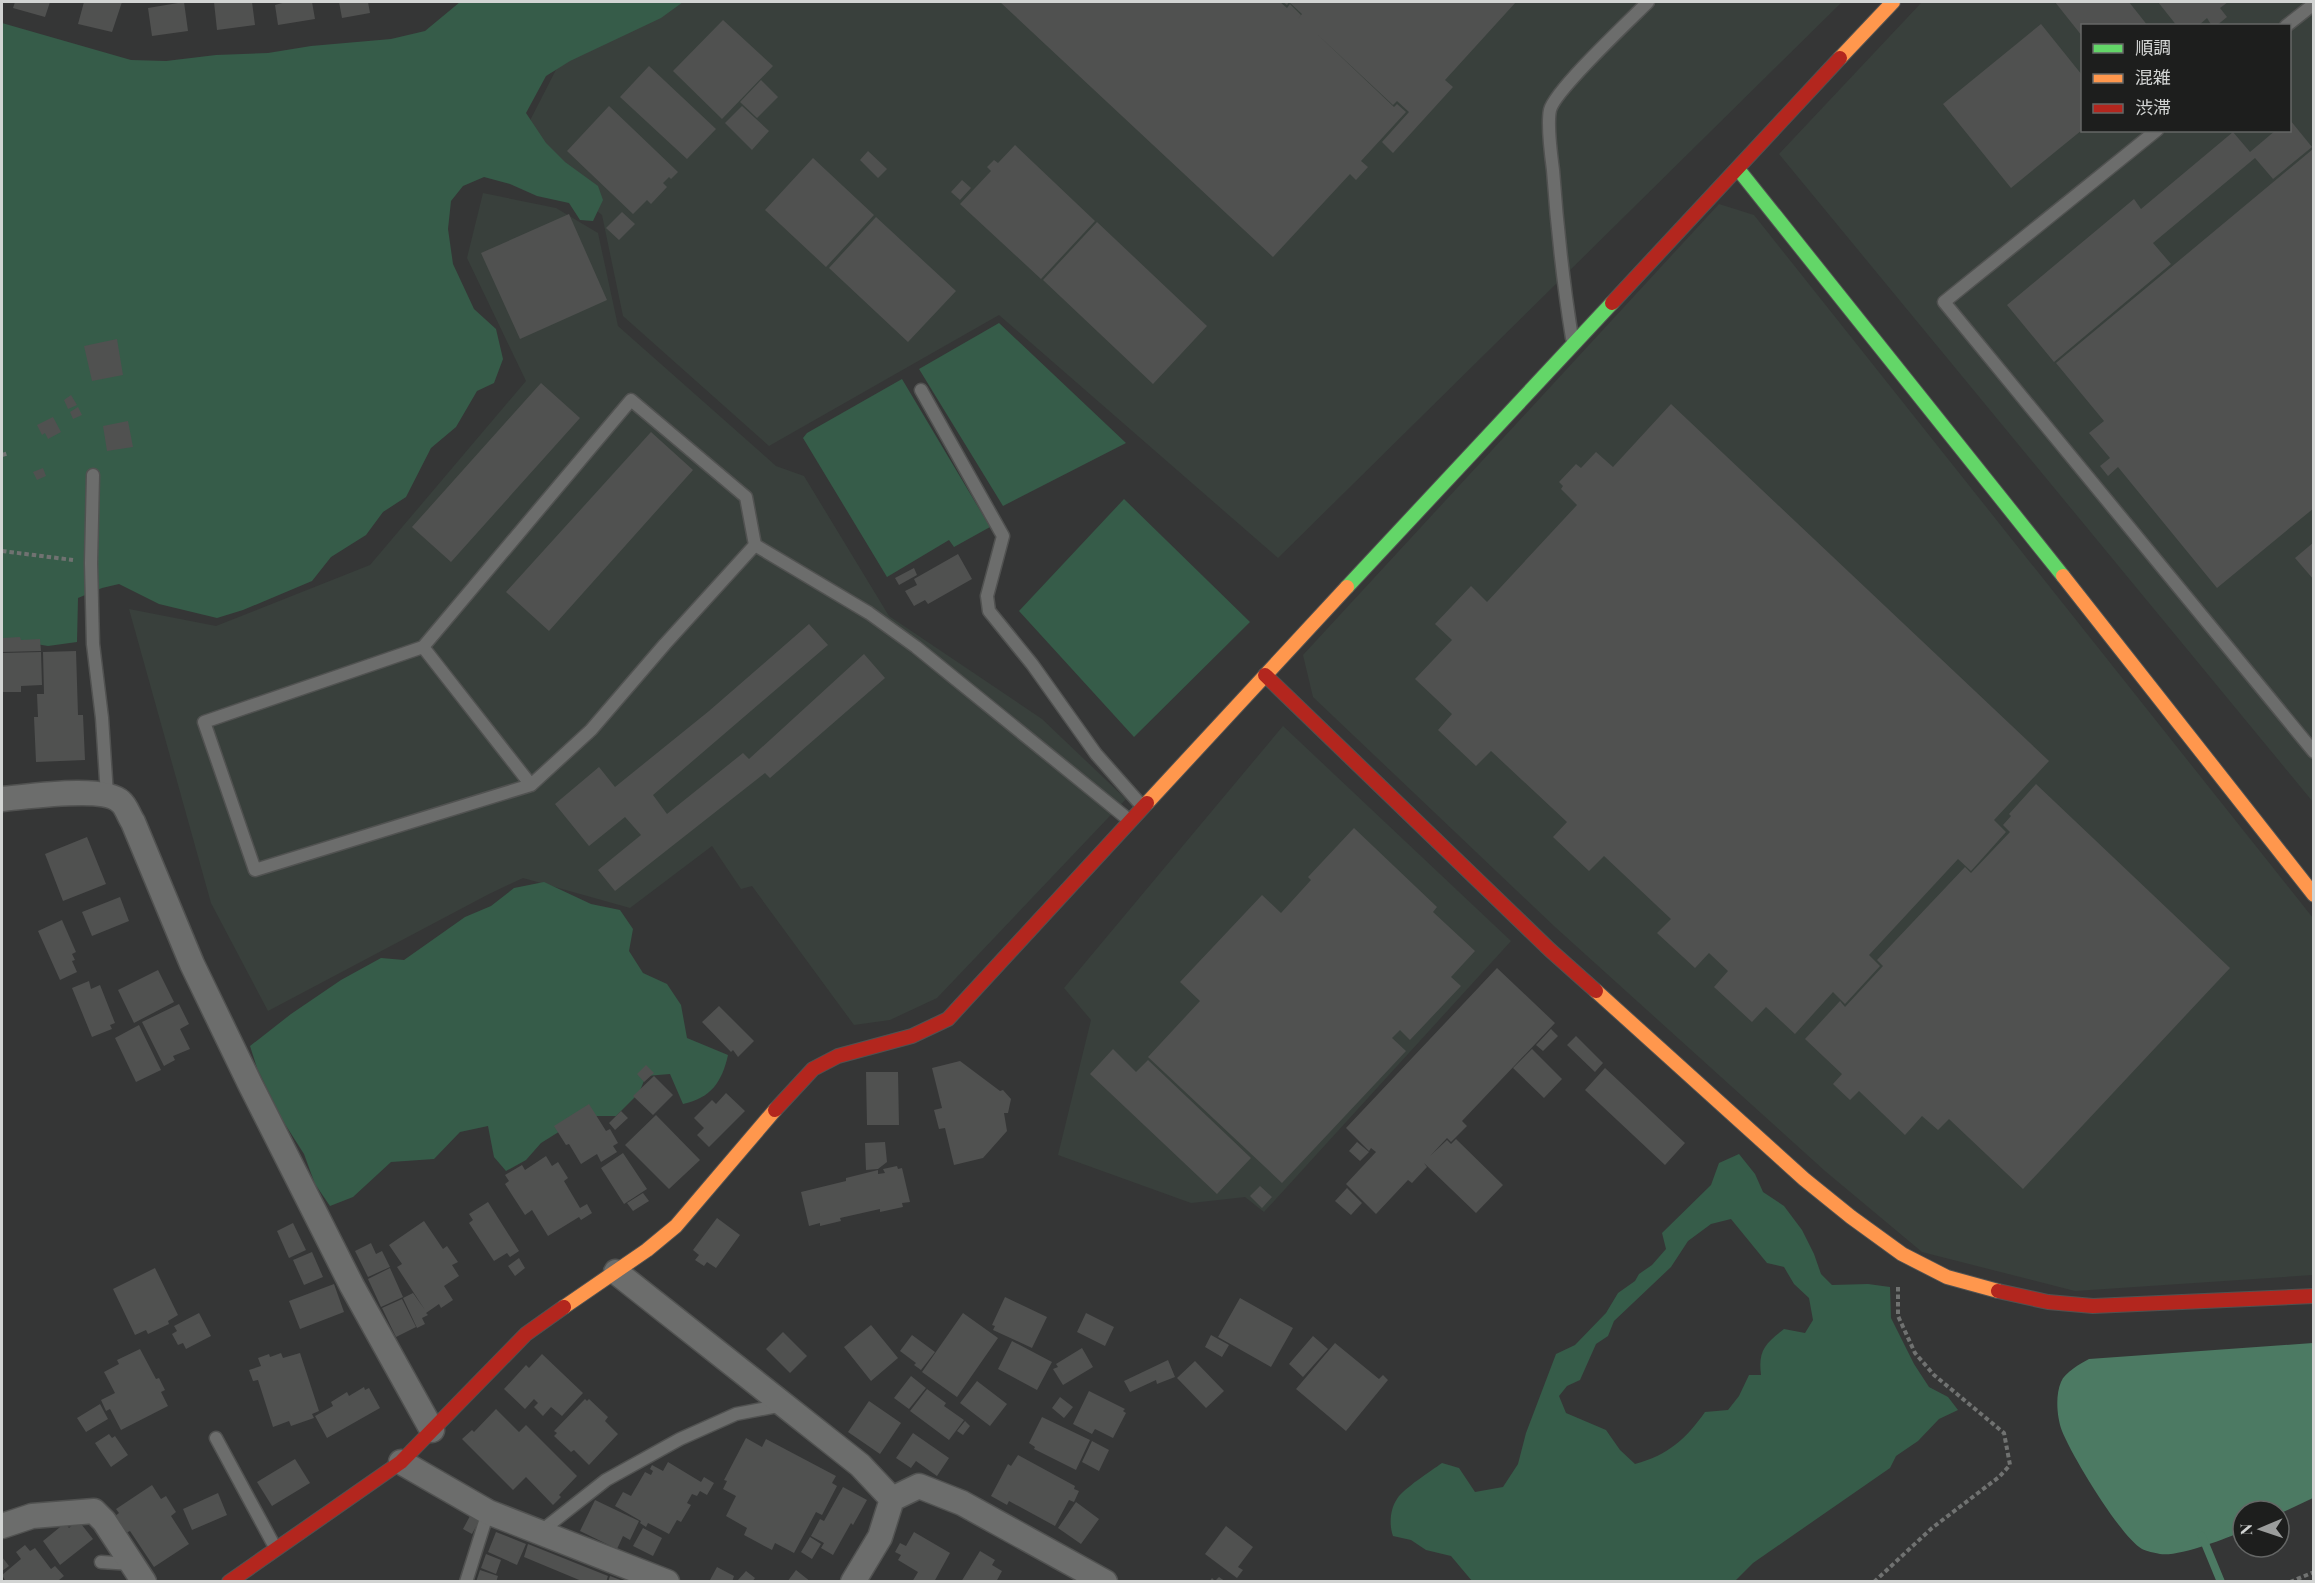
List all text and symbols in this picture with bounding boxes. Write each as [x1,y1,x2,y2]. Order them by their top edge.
legend [2081,24,2291,132]
text: 順調 [2135,35,2171,59]
text: 混雑 [2135,65,2171,89]
text: 渋滞 [2135,95,2171,119]
north arrow [2231,1499,2291,1559]
text: N [2235,1523,2256,1536]

